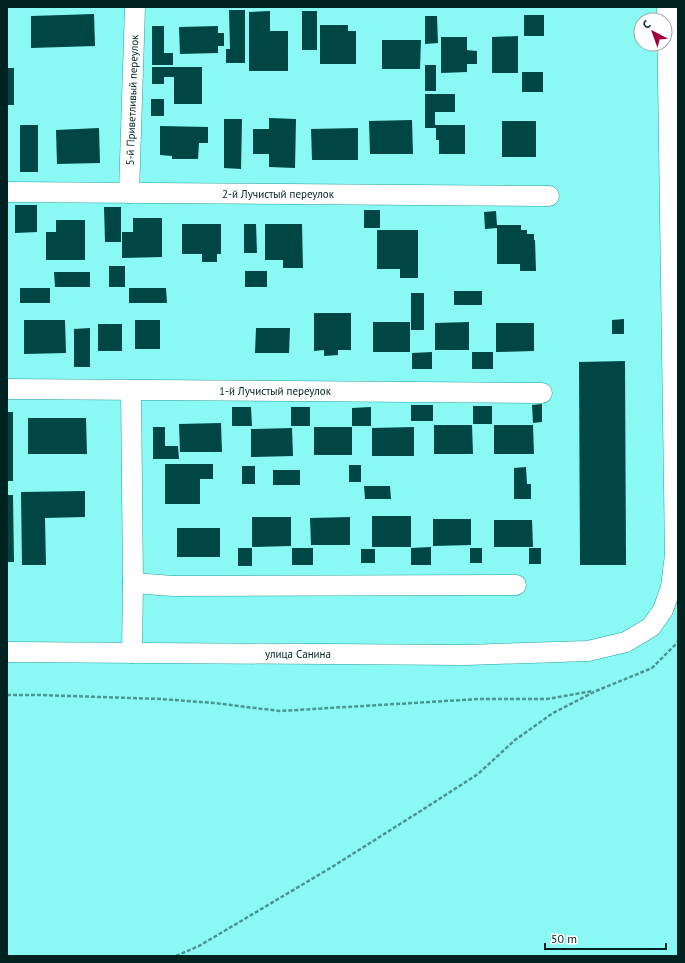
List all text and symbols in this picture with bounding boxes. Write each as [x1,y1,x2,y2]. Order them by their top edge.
north arrow [633,12,673,52]
text: С [640,17,653,32]
street label: 5-й Приветливый переулок [123,34,141,166]
street label: 2-й Лучистый переулок [222,187,335,201]
street label: 1-й Лучистый переулок [219,384,332,398]
street label: улица Санина [265,647,331,661]
scale bar [545,925,666,951]
text: 50 m [551,931,577,946]

